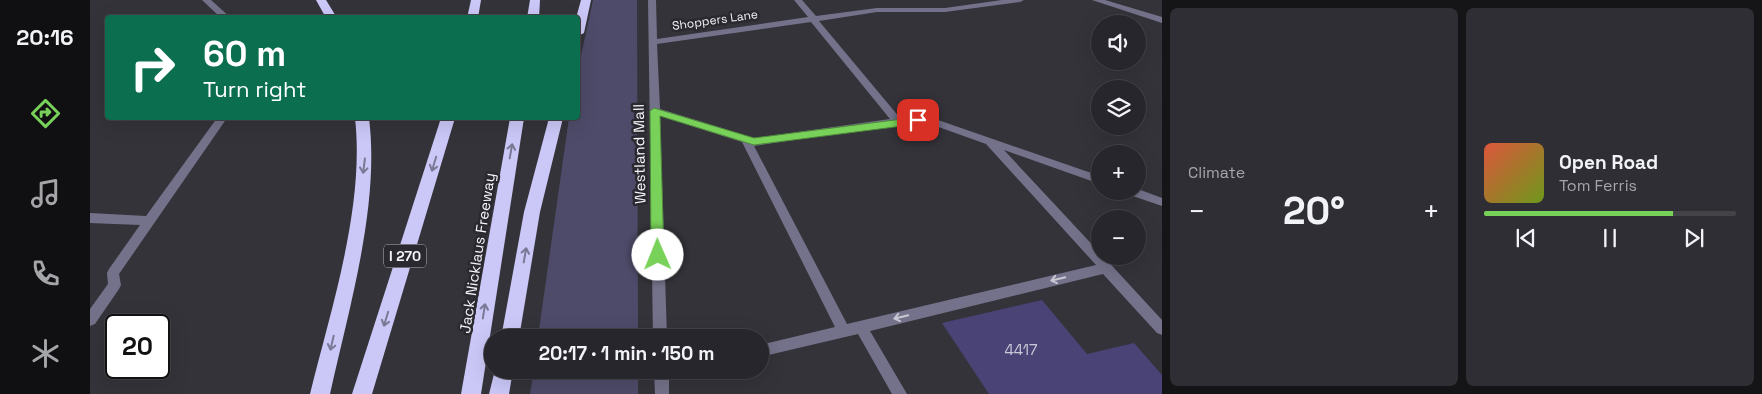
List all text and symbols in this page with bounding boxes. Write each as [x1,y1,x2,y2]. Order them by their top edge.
street label: Shoppers Lane [671,6,759,34]
map controls [1091,15,1146,265]
button: sound [1091,15,1146,70]
text: 20:16 [16,23,74,51]
text: 60 m [203,32,286,76]
icon: right [120,35,185,100]
text: Turn right [203,75,306,103]
button: layers [1091,80,1146,135]
icon: directions [28,96,63,131]
pin [897,99,939,141]
street label: Westland Mall [629,104,649,204]
icon: arrive [904,106,932,134]
one-way arrow [507,143,517,159]
button: + [1091,145,1146,200]
text: Open Road [1559,150,1658,175]
one-way arrow [428,156,438,172]
one-way arrow [359,158,369,174]
text: Climate [1188,162,1245,183]
street label: Jack Nicklaus Freeway [455,171,499,335]
text: Tom Ferris [1559,175,1637,196]
icon: music [28,176,63,211]
text: 20° [1283,187,1345,235]
text: − [1188,193,1205,229]
text: + [1423,193,1440,229]
button: − [1091,210,1146,265]
icon: previous [1512,224,1540,252]
icon: pause [1596,224,1624,252]
icon: next [1680,224,1708,252]
position arrow [631,228,683,280]
road number: I 270 [384,245,426,268]
one-way arrow [520,248,530,264]
icon: phone [28,256,63,291]
one-way arrow [1051,275,1067,284]
one-way arrow [480,304,490,320]
one-way arrow [380,311,390,327]
one-way arrow [893,313,909,322]
speed limit sign: 20 [105,314,170,379]
one-way arrow [327,334,336,350]
icon: climate [28,336,63,371]
house number: 4417 [1004,340,1038,359]
text: 20:17 · 1 min · 150 m [539,341,714,366]

